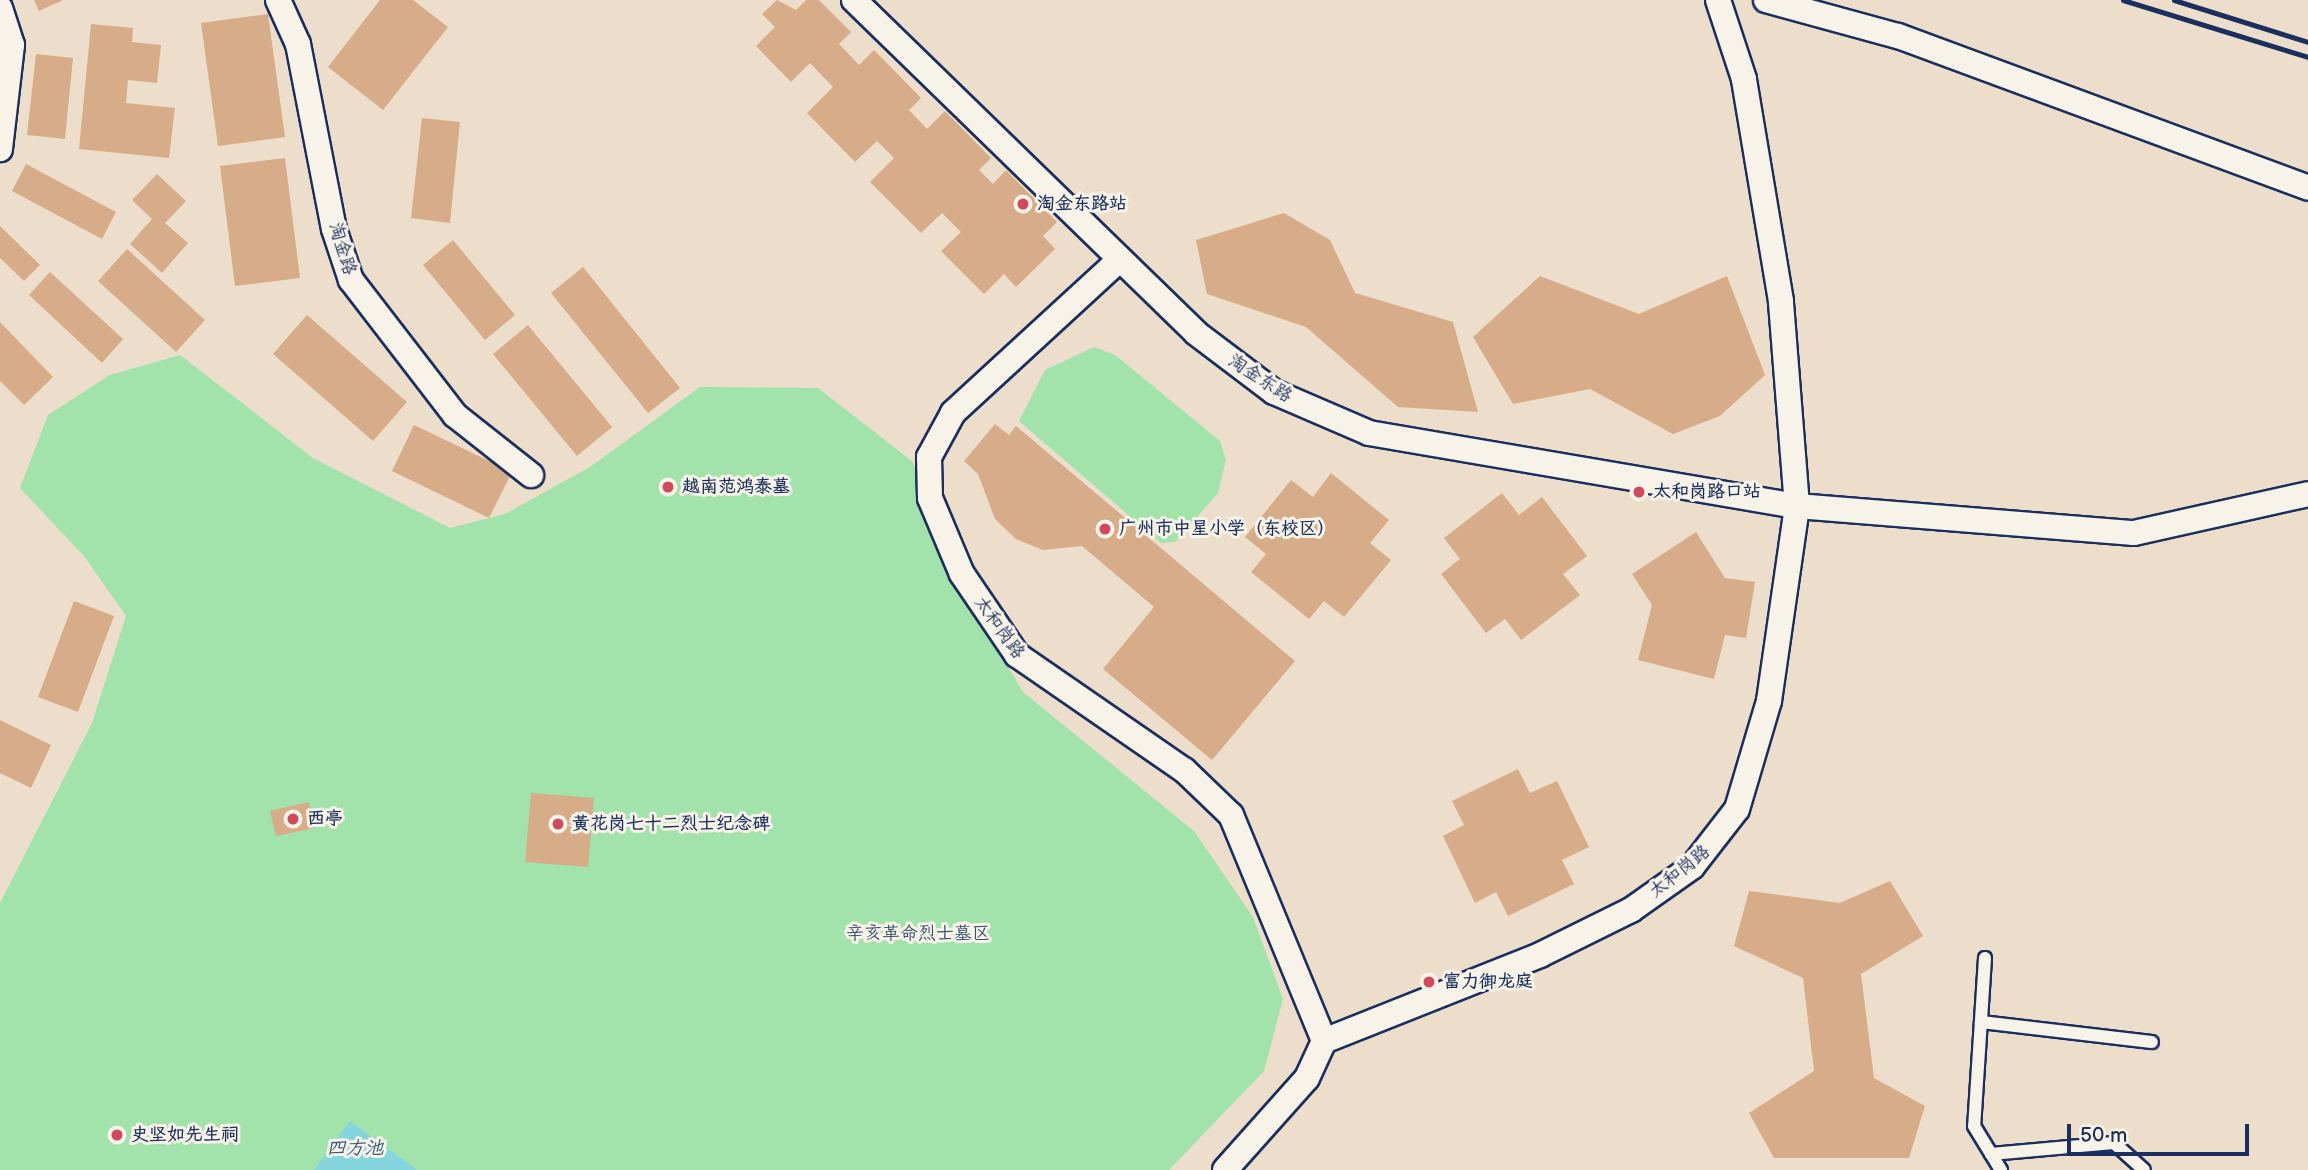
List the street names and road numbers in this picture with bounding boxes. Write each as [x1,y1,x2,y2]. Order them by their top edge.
street label: 淘金路 [324,220,360,278]
street label: 淘金东路 [1224,350,1296,408]
street label: 太和岗路 [969,593,1029,663]
street label: 太和岗路 [1645,841,1715,903]

